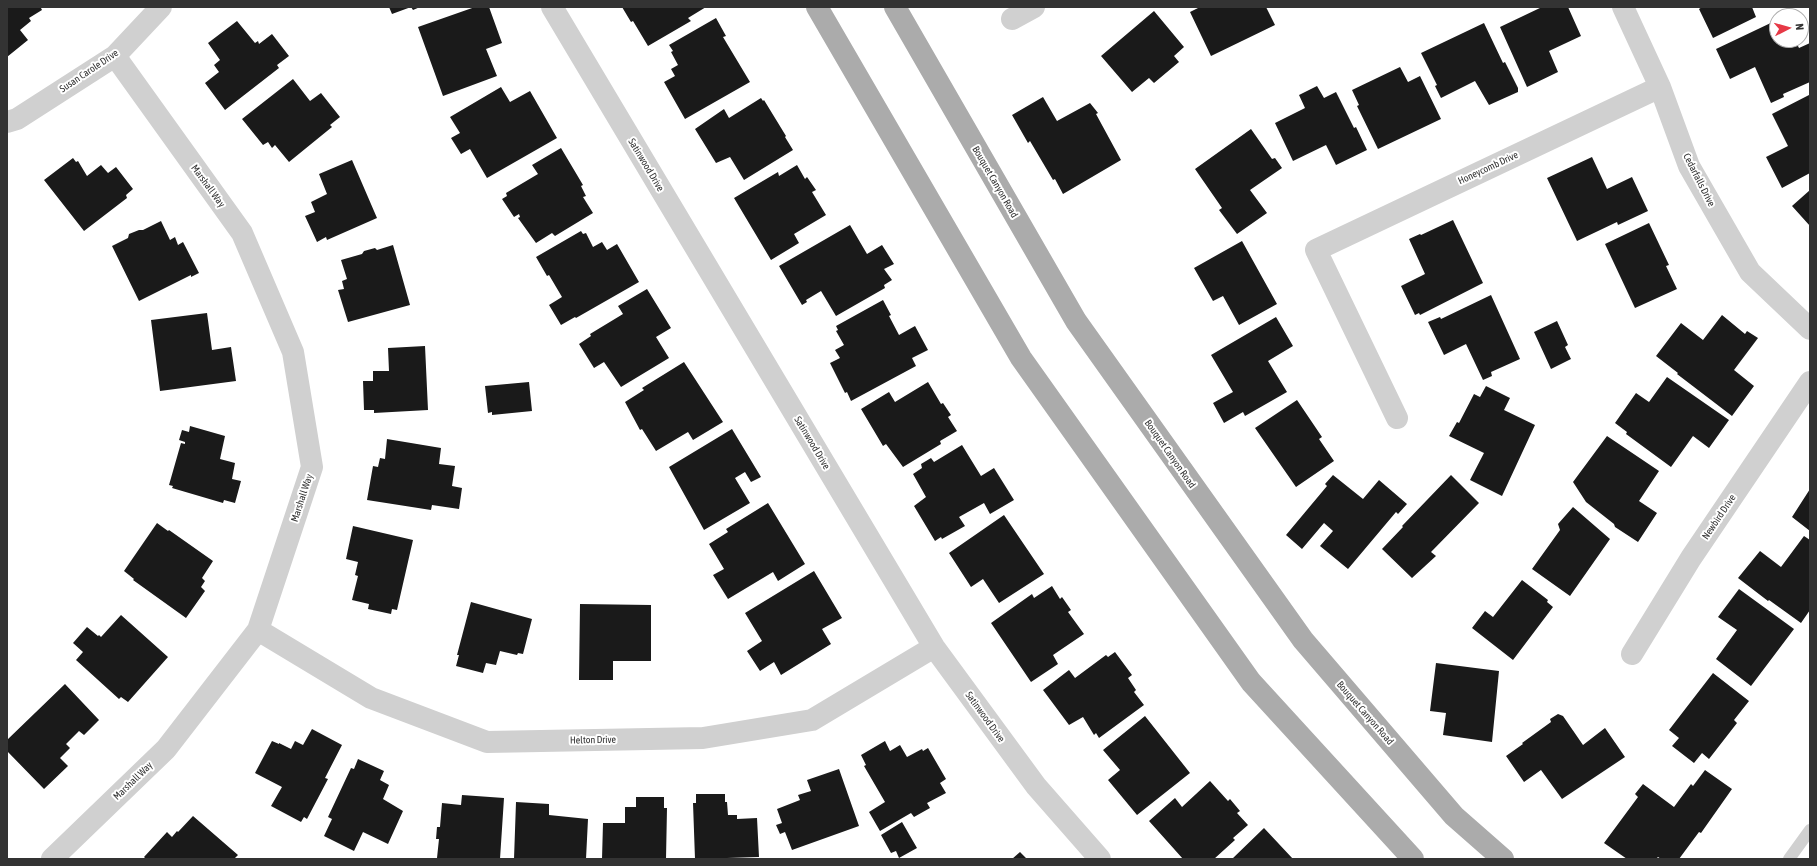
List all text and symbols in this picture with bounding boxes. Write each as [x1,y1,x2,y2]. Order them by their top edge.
north arrow [1769,8,1809,48]
text: N [1794,23,1806,31]
street label: Susan Carole Drive [57,47,121,95]
street label: Satinwood Drive [625,136,667,194]
street label: Bouquet Canyon Road [970,144,1020,220]
street label: Honeycomb Drive [1456,149,1520,187]
street label: Cedarfalls Drive [1680,151,1718,209]
street label: Marshall Way [189,162,227,210]
street label: Satinwood Drive [791,414,833,472]
street label: Bouquet Canyon Road [1142,418,1198,490]
street label: Marshall Way [289,473,315,523]
street label: Newbird Drive [1700,492,1738,542]
street label: Bouquet Canyon Road [1334,679,1396,747]
street label: Satinwood Drive [963,689,1007,745]
street label: Helton Drive [570,734,616,746]
street label: Marshall Way [111,759,155,803]

